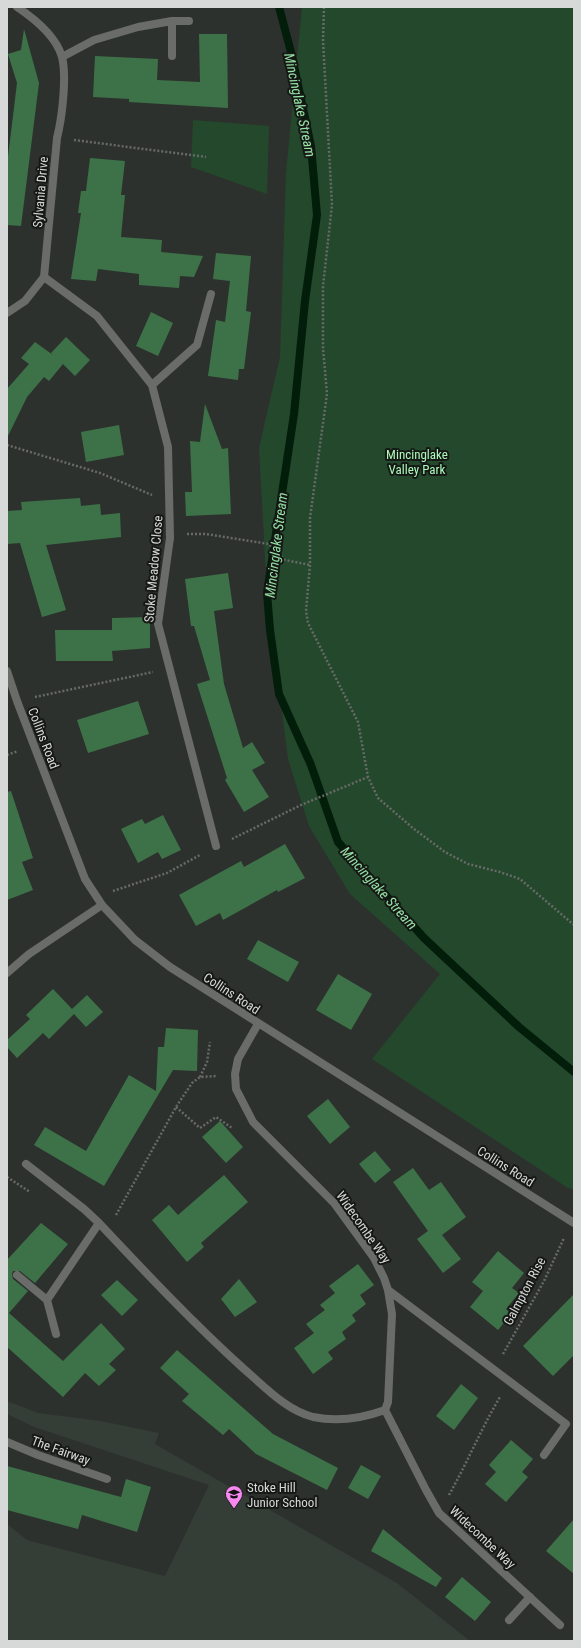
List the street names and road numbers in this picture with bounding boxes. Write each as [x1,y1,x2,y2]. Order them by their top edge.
street label: Sylvania Drive [30,156,51,228]
street label: Stoke Meadow Close [141,515,166,623]
street label: Collins Road [25,706,62,771]
street label: Collins Road [201,970,263,1017]
street label: Collins Road [475,1143,537,1190]
street label: Widecombe Way [333,1188,394,1267]
street label: Galmpton Rise [500,1255,549,1328]
street label: The Fairway [29,1433,93,1468]
street label: Widecombe Way [447,1503,519,1572]

